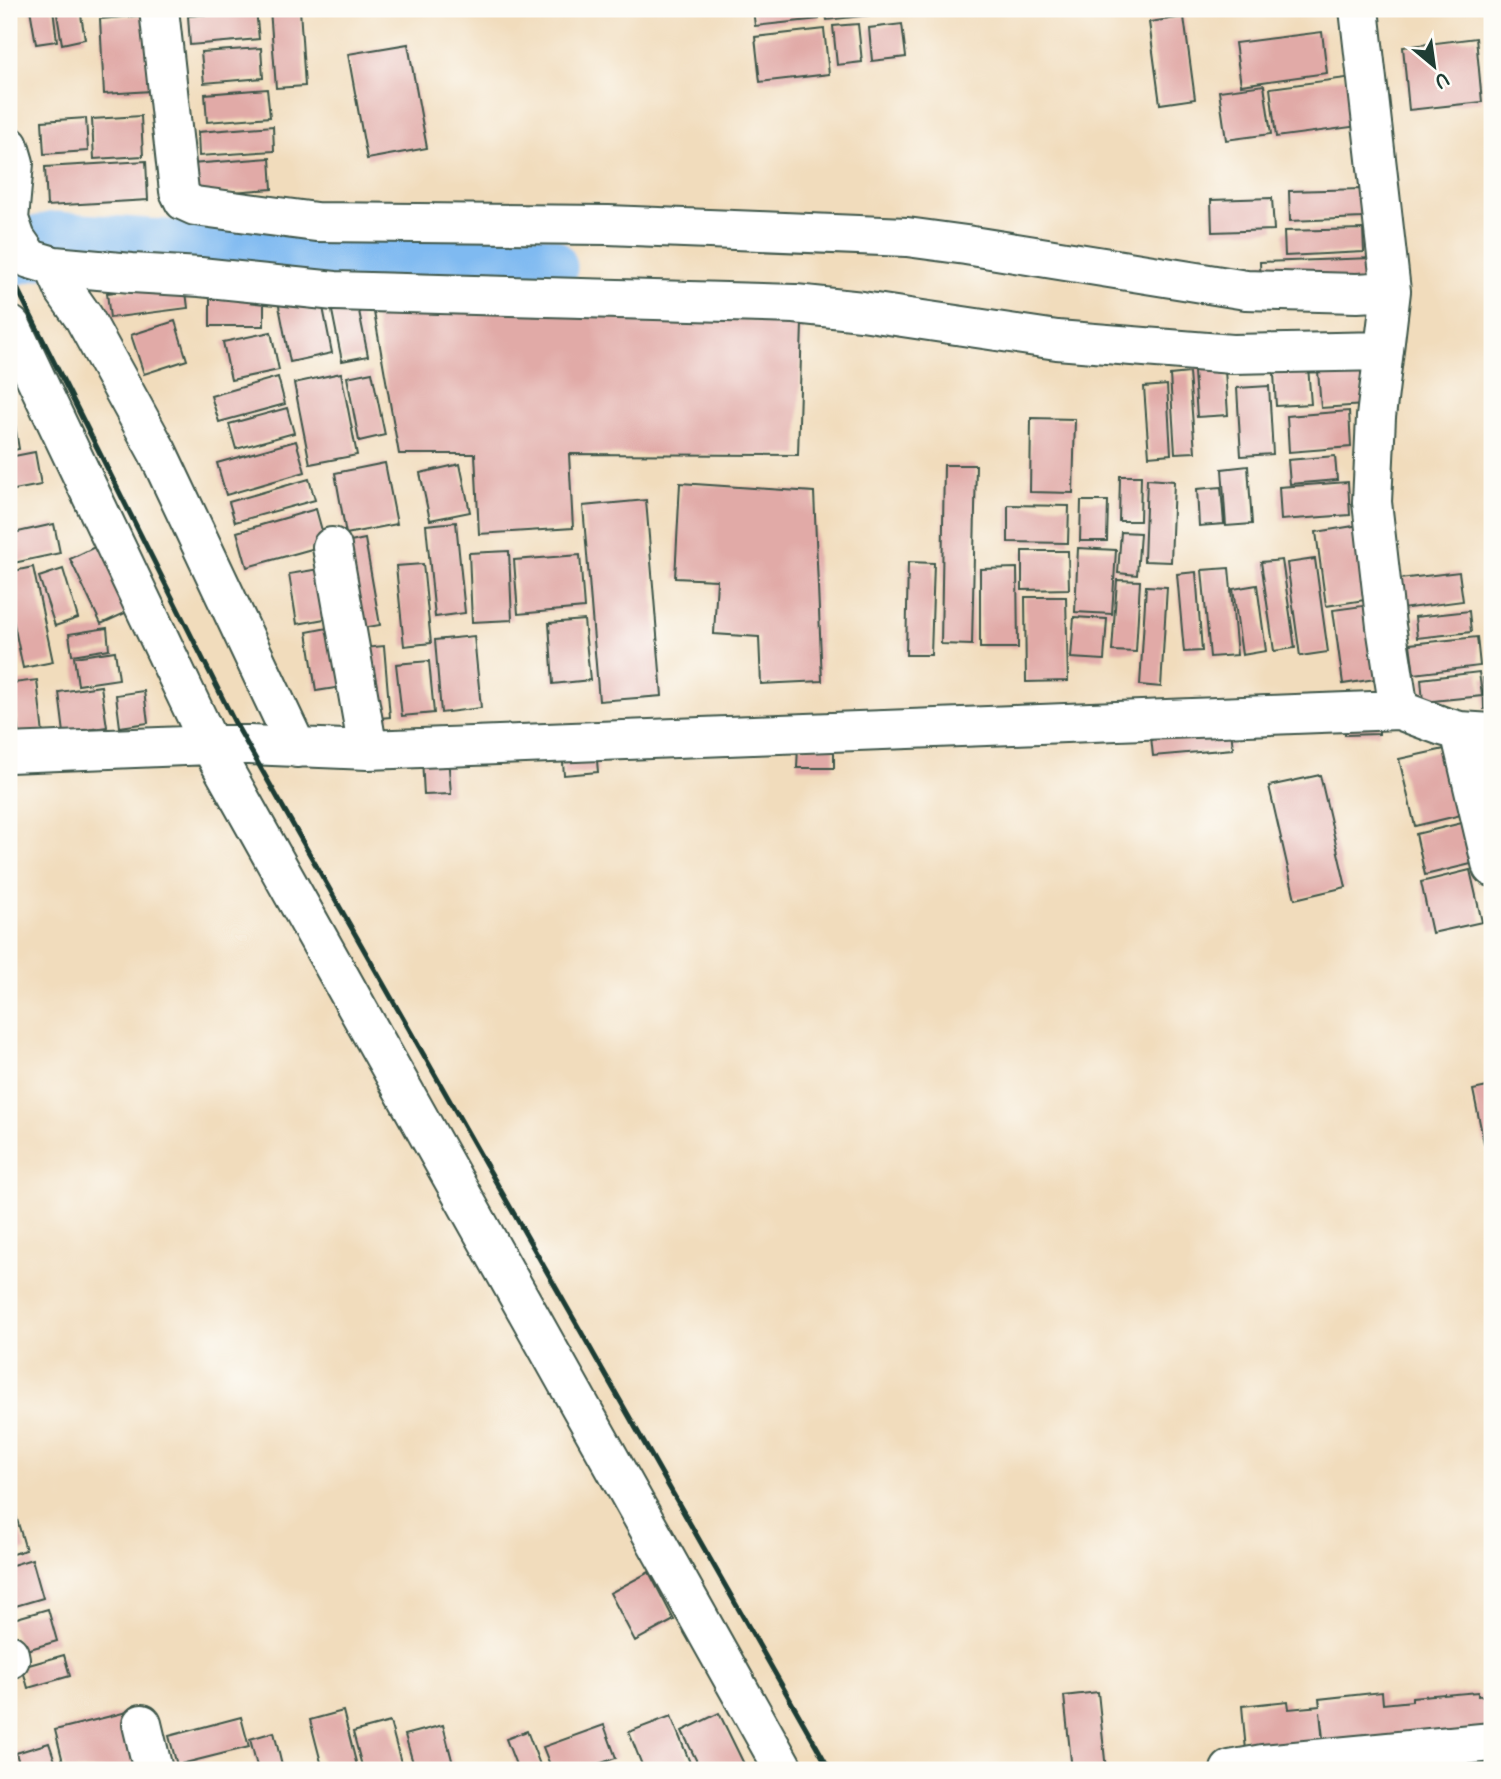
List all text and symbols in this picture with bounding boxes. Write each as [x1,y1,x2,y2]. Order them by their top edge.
north arrow [1400,32,1470,102]
text: U [1430,66,1453,94]

